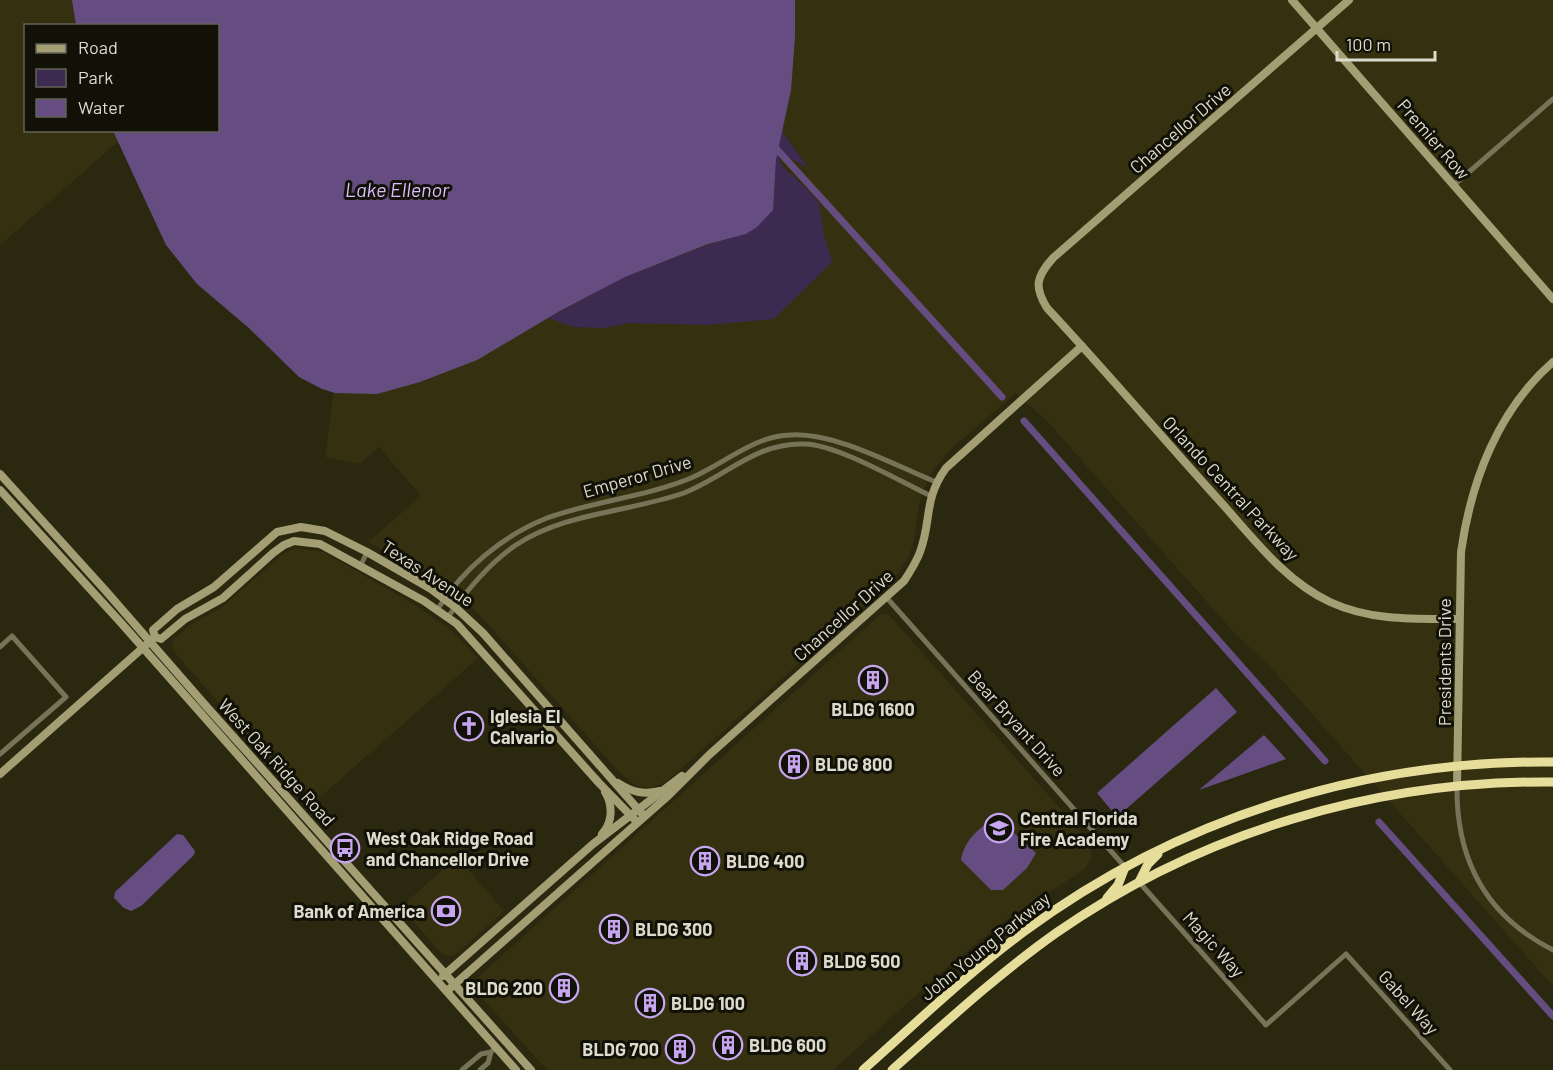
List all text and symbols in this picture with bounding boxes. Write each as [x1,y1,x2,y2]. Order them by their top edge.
legend [24,24,219,132]
scale bar [1337,24,1434,62]
text: 100 m [1346,33,1391,55]
text: Road [78,36,118,58]
text: Park [78,66,113,88]
street label: Chancellor Drive [1125,78,1235,178]
street label: Premier Row [1393,94,1475,184]
text: Water [78,96,125,118]
water label: Lake Ellenor [345,177,450,201]
street label: Orlando Central Parkway [1158,411,1304,565]
street label: Emperor Drive [580,450,694,502]
street label: Texas Avenue [378,535,478,611]
street label: Chancellor Drive [789,564,897,666]
street label: Presidents Drive [1433,598,1455,726]
building icon: BLDG 1600 [857,664,889,696]
street label: Bear Bryant Drive [963,665,1071,781]
street label: West Oak Ridge Road [214,694,340,830]
place label: BLDG 1600 [831,698,915,720]
place label: Iglesia El Calvario [490,705,560,748]
church icon: Iglesia El Calvario [453,710,485,742]
building icon: BLDG 800 [778,748,810,780]
place label: BLDG 800 [815,753,892,775]
place label: Central Florida Fire Academy [1020,807,1137,850]
school or university icon: Central Florida Fire Academy [983,812,1015,844]
place label: West Oak Ridge Road and Chancellor Drive [366,827,534,870]
bus stop icon: West Oak Ridge Road and Chancellor Drive [329,832,361,864]
building icon: BLDG 400 [689,845,721,877]
place label: BLDG 400 [726,850,805,872]
street label: John Young Parkway [916,887,1054,1005]
bank icon: Bank of America [430,895,462,927]
place label: Bank of America [293,900,425,922]
street label: Magic Way [1179,906,1249,982]
building icon: BLDG 300 [598,913,630,945]
place label: BLDG 300 [635,918,712,940]
building icon: BLDG 500 [786,945,818,977]
place label: BLDG 500 [823,950,900,972]
street label: Gabel Way [1374,965,1444,1039]
building icon: BLDG 200 [548,972,580,1004]
place label: BLDG 200 [465,977,543,999]
building icon: BLDG 100 [634,987,666,1019]
place label: BLDG 100 [671,992,745,1014]
building icon: BLDG 600 [712,1029,744,1061]
building icon: BLDG 700 [664,1033,696,1065]
place label: BLDG 600 [749,1034,826,1056]
place label: BLDG 700 [582,1038,659,1060]

